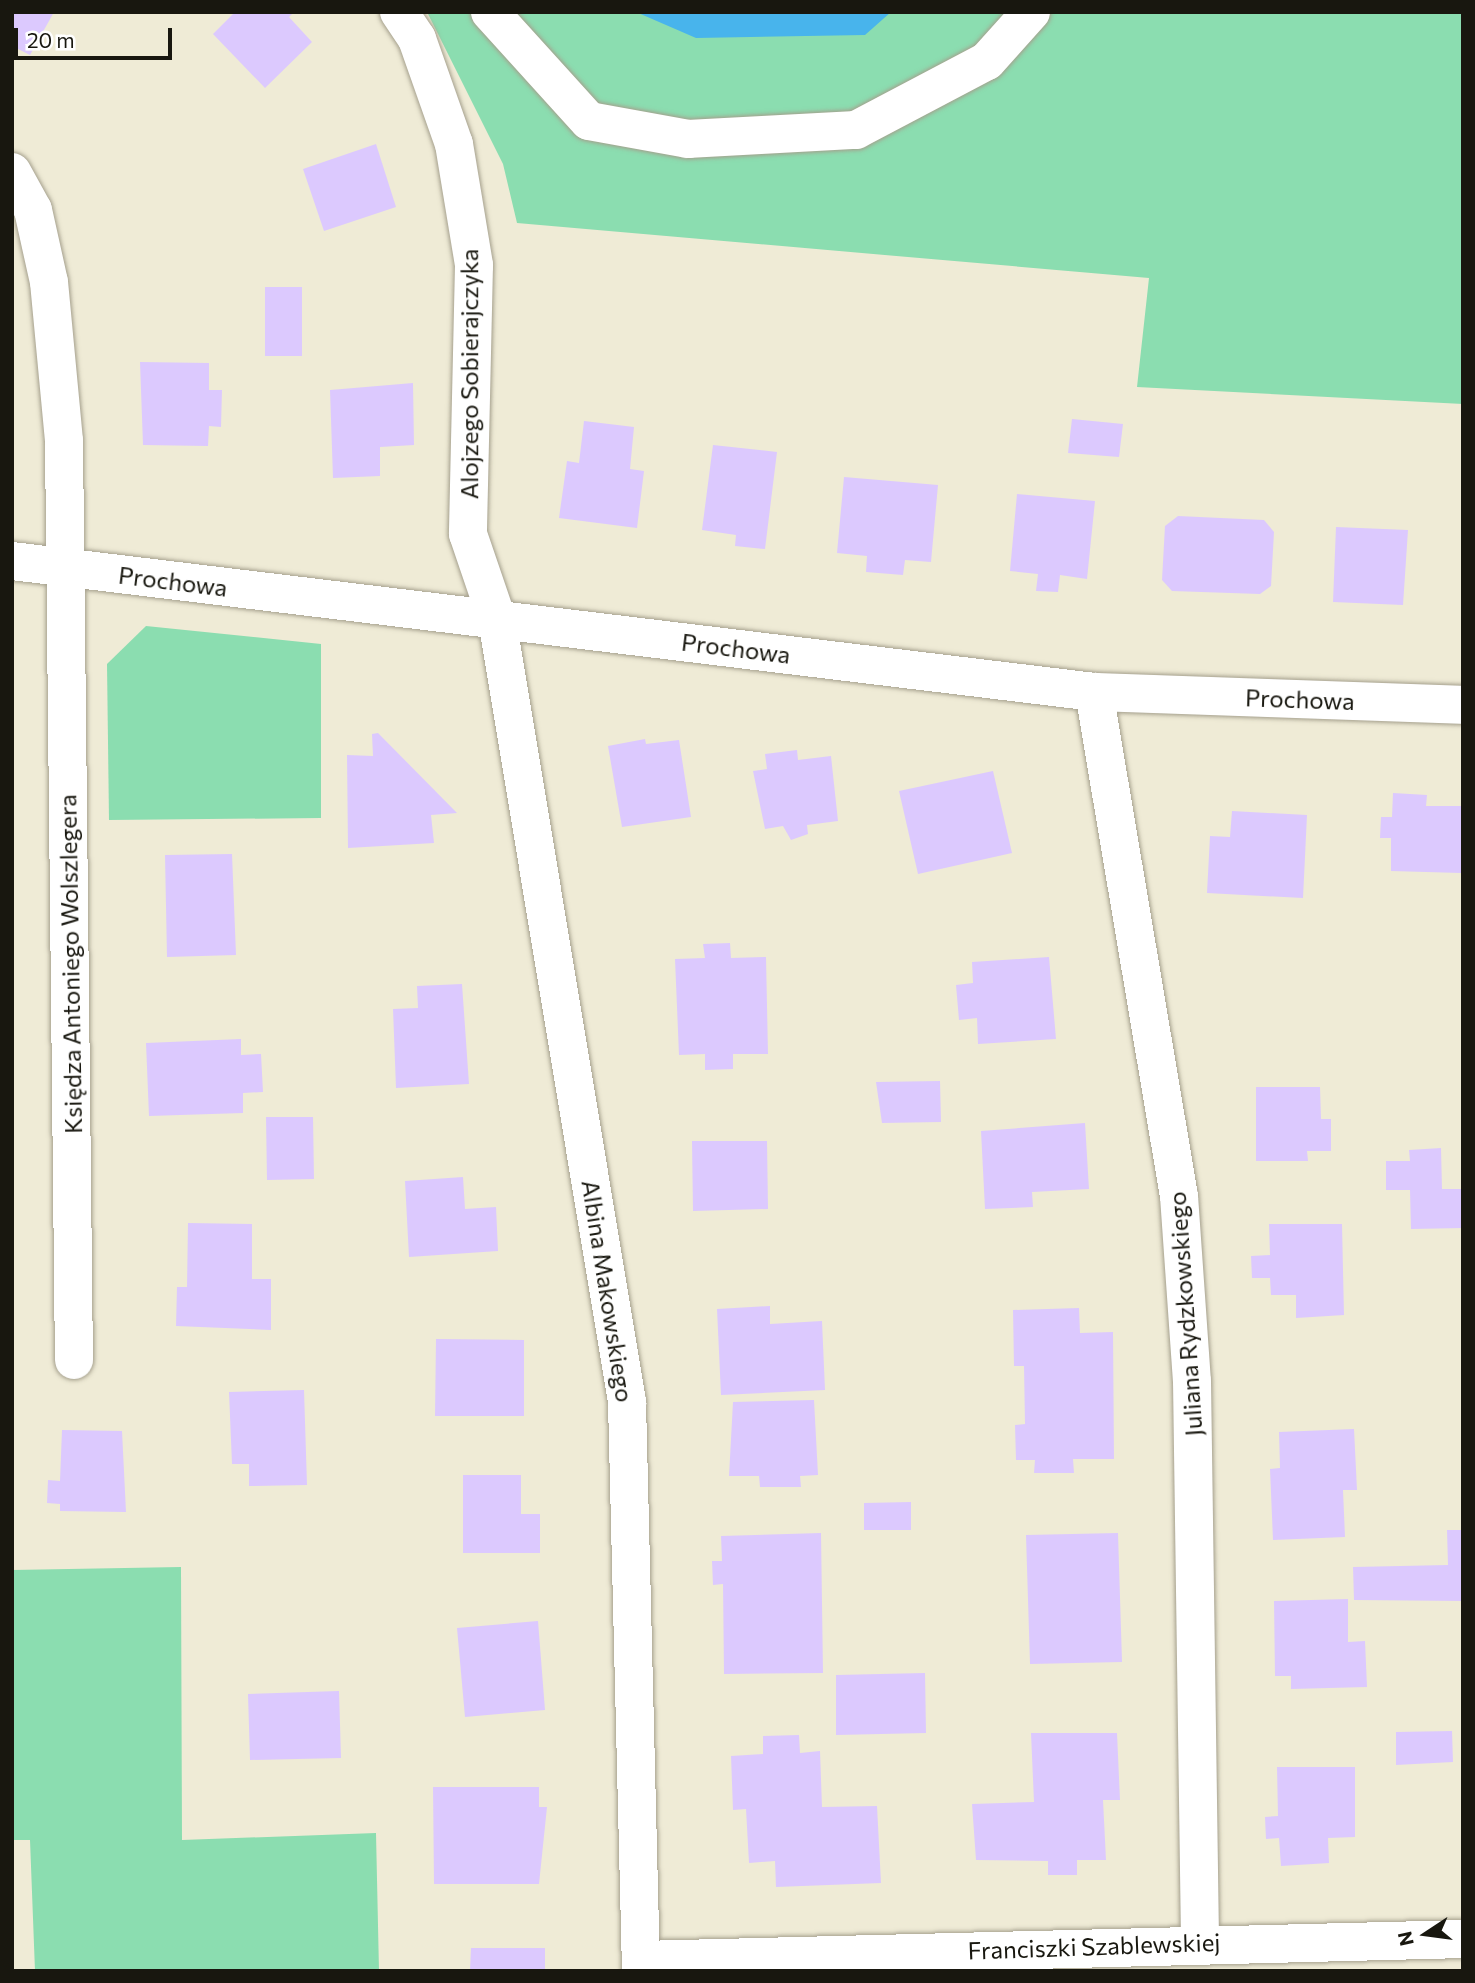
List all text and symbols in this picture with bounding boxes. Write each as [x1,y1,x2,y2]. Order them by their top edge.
scale bar [18,14,175,58]
text: 20 m [27,27,75,52]
street label: Alojzego Sobierajczyka [455,249,483,499]
street label: Prochowa [117,560,229,602]
street label: Prochowa [680,627,792,669]
street label: Prochowa [1245,683,1355,715]
street label: Księdza Antoniego Wolszlegera [53,794,87,1134]
street label: Albina Makowskiego [576,1178,640,1404]
street label: Juliana Rydzkowskiego [1162,1191,1208,1437]
north arrow [1391,1899,1461,1969]
street label: Franciszki Szablewskiej [967,1927,1221,1965]
text: N [1392,1929,1418,1948]

